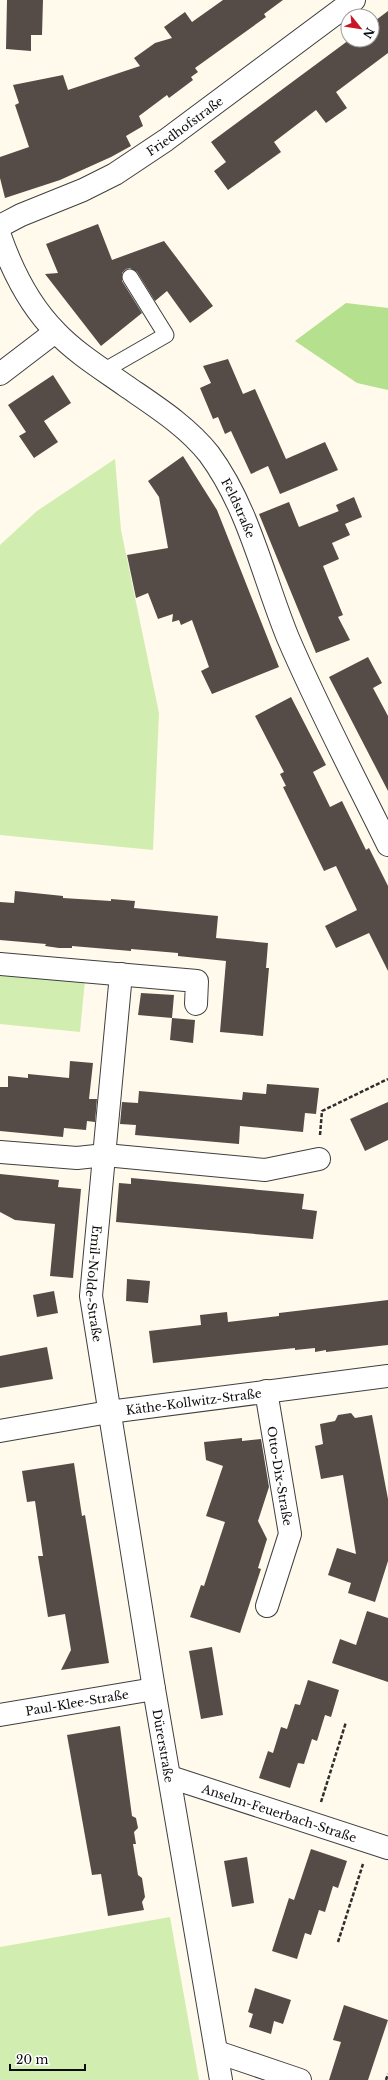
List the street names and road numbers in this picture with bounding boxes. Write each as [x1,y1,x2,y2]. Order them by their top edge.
street label: Friedhofstraße [143,93,226,159]
street label: Feldstraße [219,475,259,540]
street label: Emil-Nolde-Straße [83,1224,106,1343]
street label: Käthe-Kollwitz-Straße [125,1385,262,1417]
street label: Otto-Dix-Straße [265,1425,296,1527]
street label: Paul-Klee-Straße [24,1686,130,1718]
street label: Dürerstraße [150,1708,177,1784]
street label: Anselm-Feuerbach-Straße [199,1780,359,1845]

